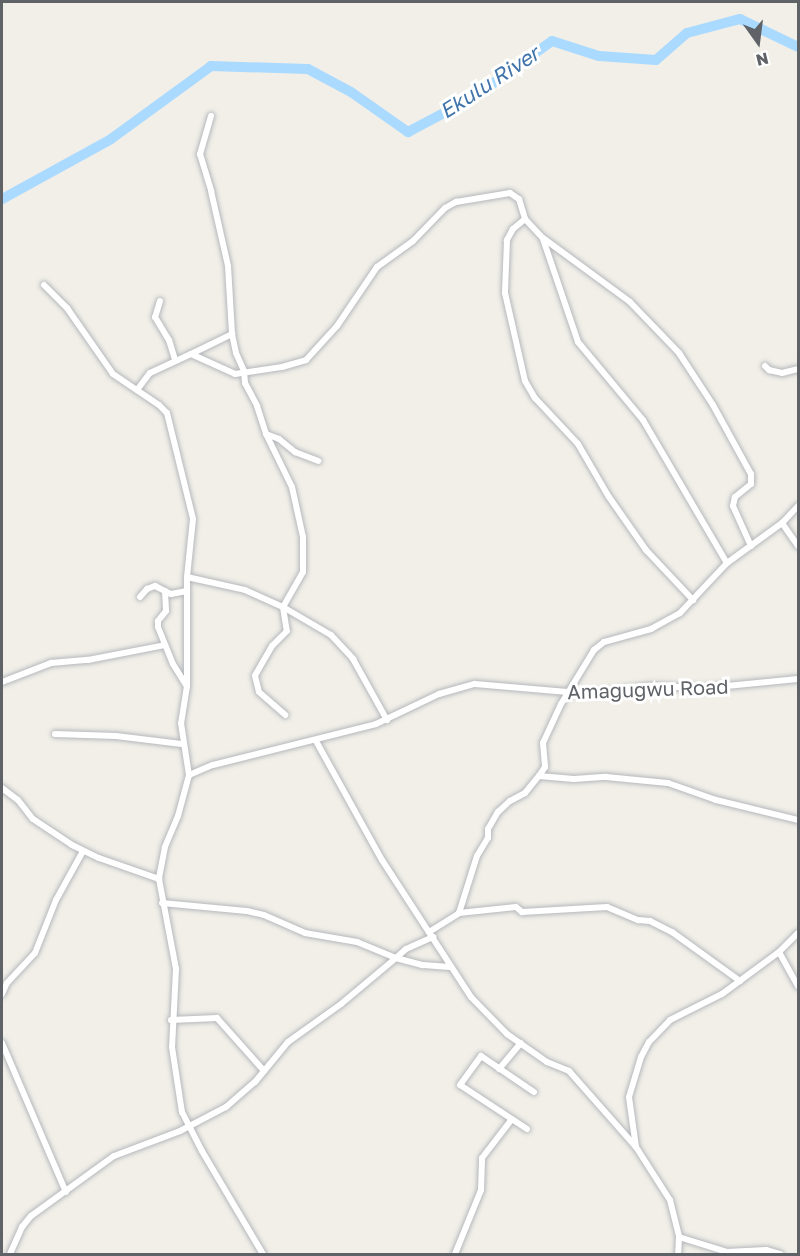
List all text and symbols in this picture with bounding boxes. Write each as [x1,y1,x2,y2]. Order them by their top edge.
north arrow [728,12,788,72]
water label: Ekulu River [434,40,544,124]
text: N [754,48,771,71]
street label: Amagugwu Road [567,674,729,704]

